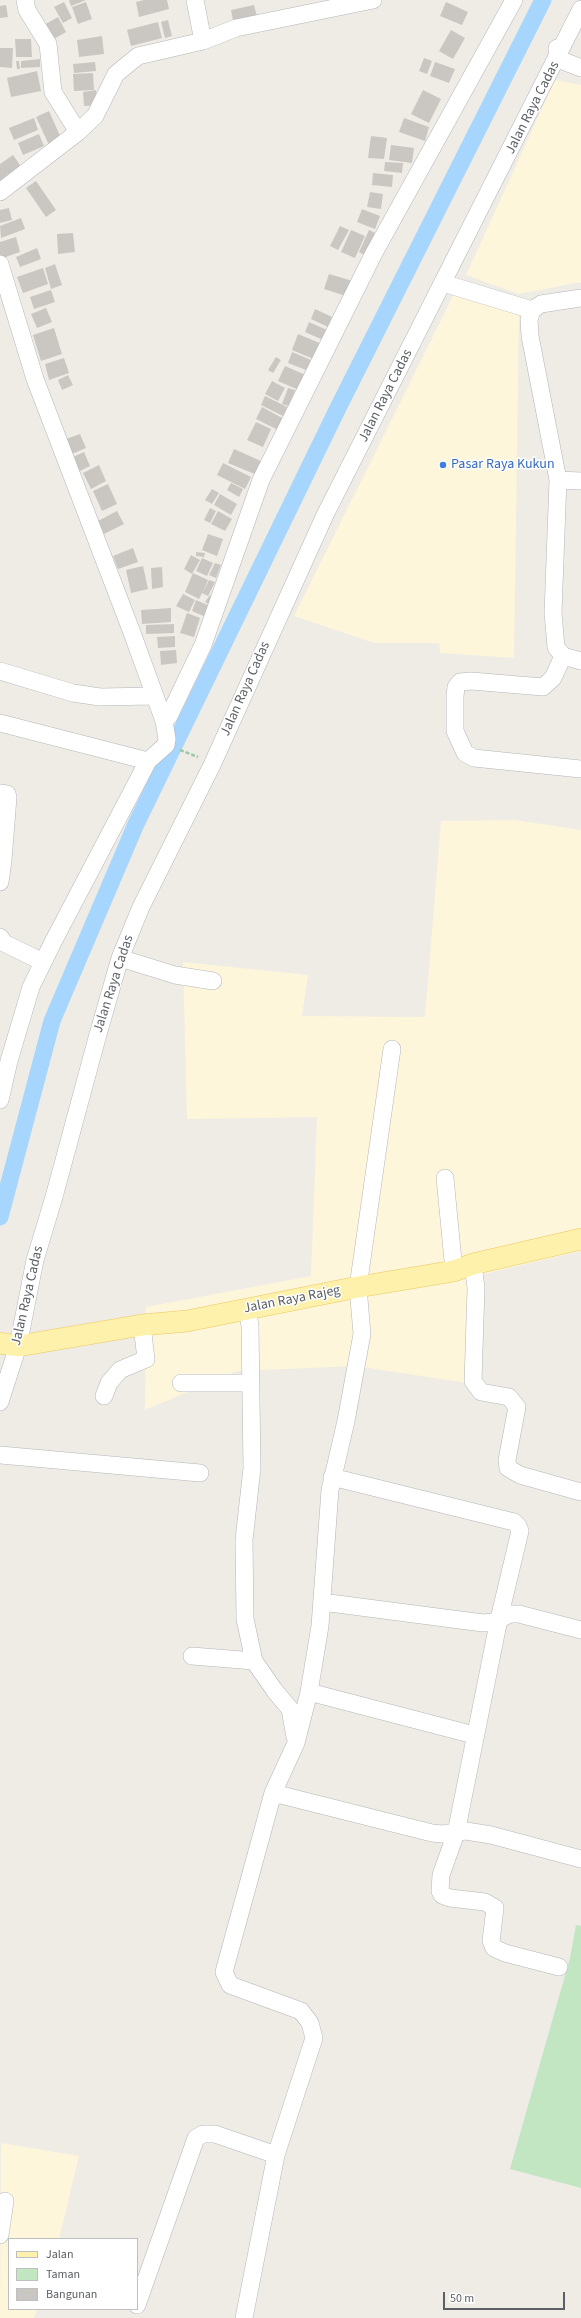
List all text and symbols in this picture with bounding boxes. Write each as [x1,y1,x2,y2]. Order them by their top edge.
street label: Jalan Raya Cadas [502,59,564,157]
street label: Jalan Raya Cadas [355,347,417,445]
place label: Pasar Raya Kukun [451,457,555,473]
marker: Pasar Raya Kukun [438,460,448,470]
street label: Jalan Raya Cadas [218,639,274,739]
street label: Jalan Raya Cadas [90,933,138,1035]
street label: Jalan Raya Cadas [8,1245,48,1347]
street label: Jalan Raya Rajeg [242,1282,342,1318]
legend [8,2238,138,2310]
text: Jalan [46,2246,73,2263]
text: Taman [46,2266,80,2283]
scale bar [445,2284,567,2310]
text: Bangunan [46,2286,97,2303]
text: 50 m [450,2290,474,2307]

